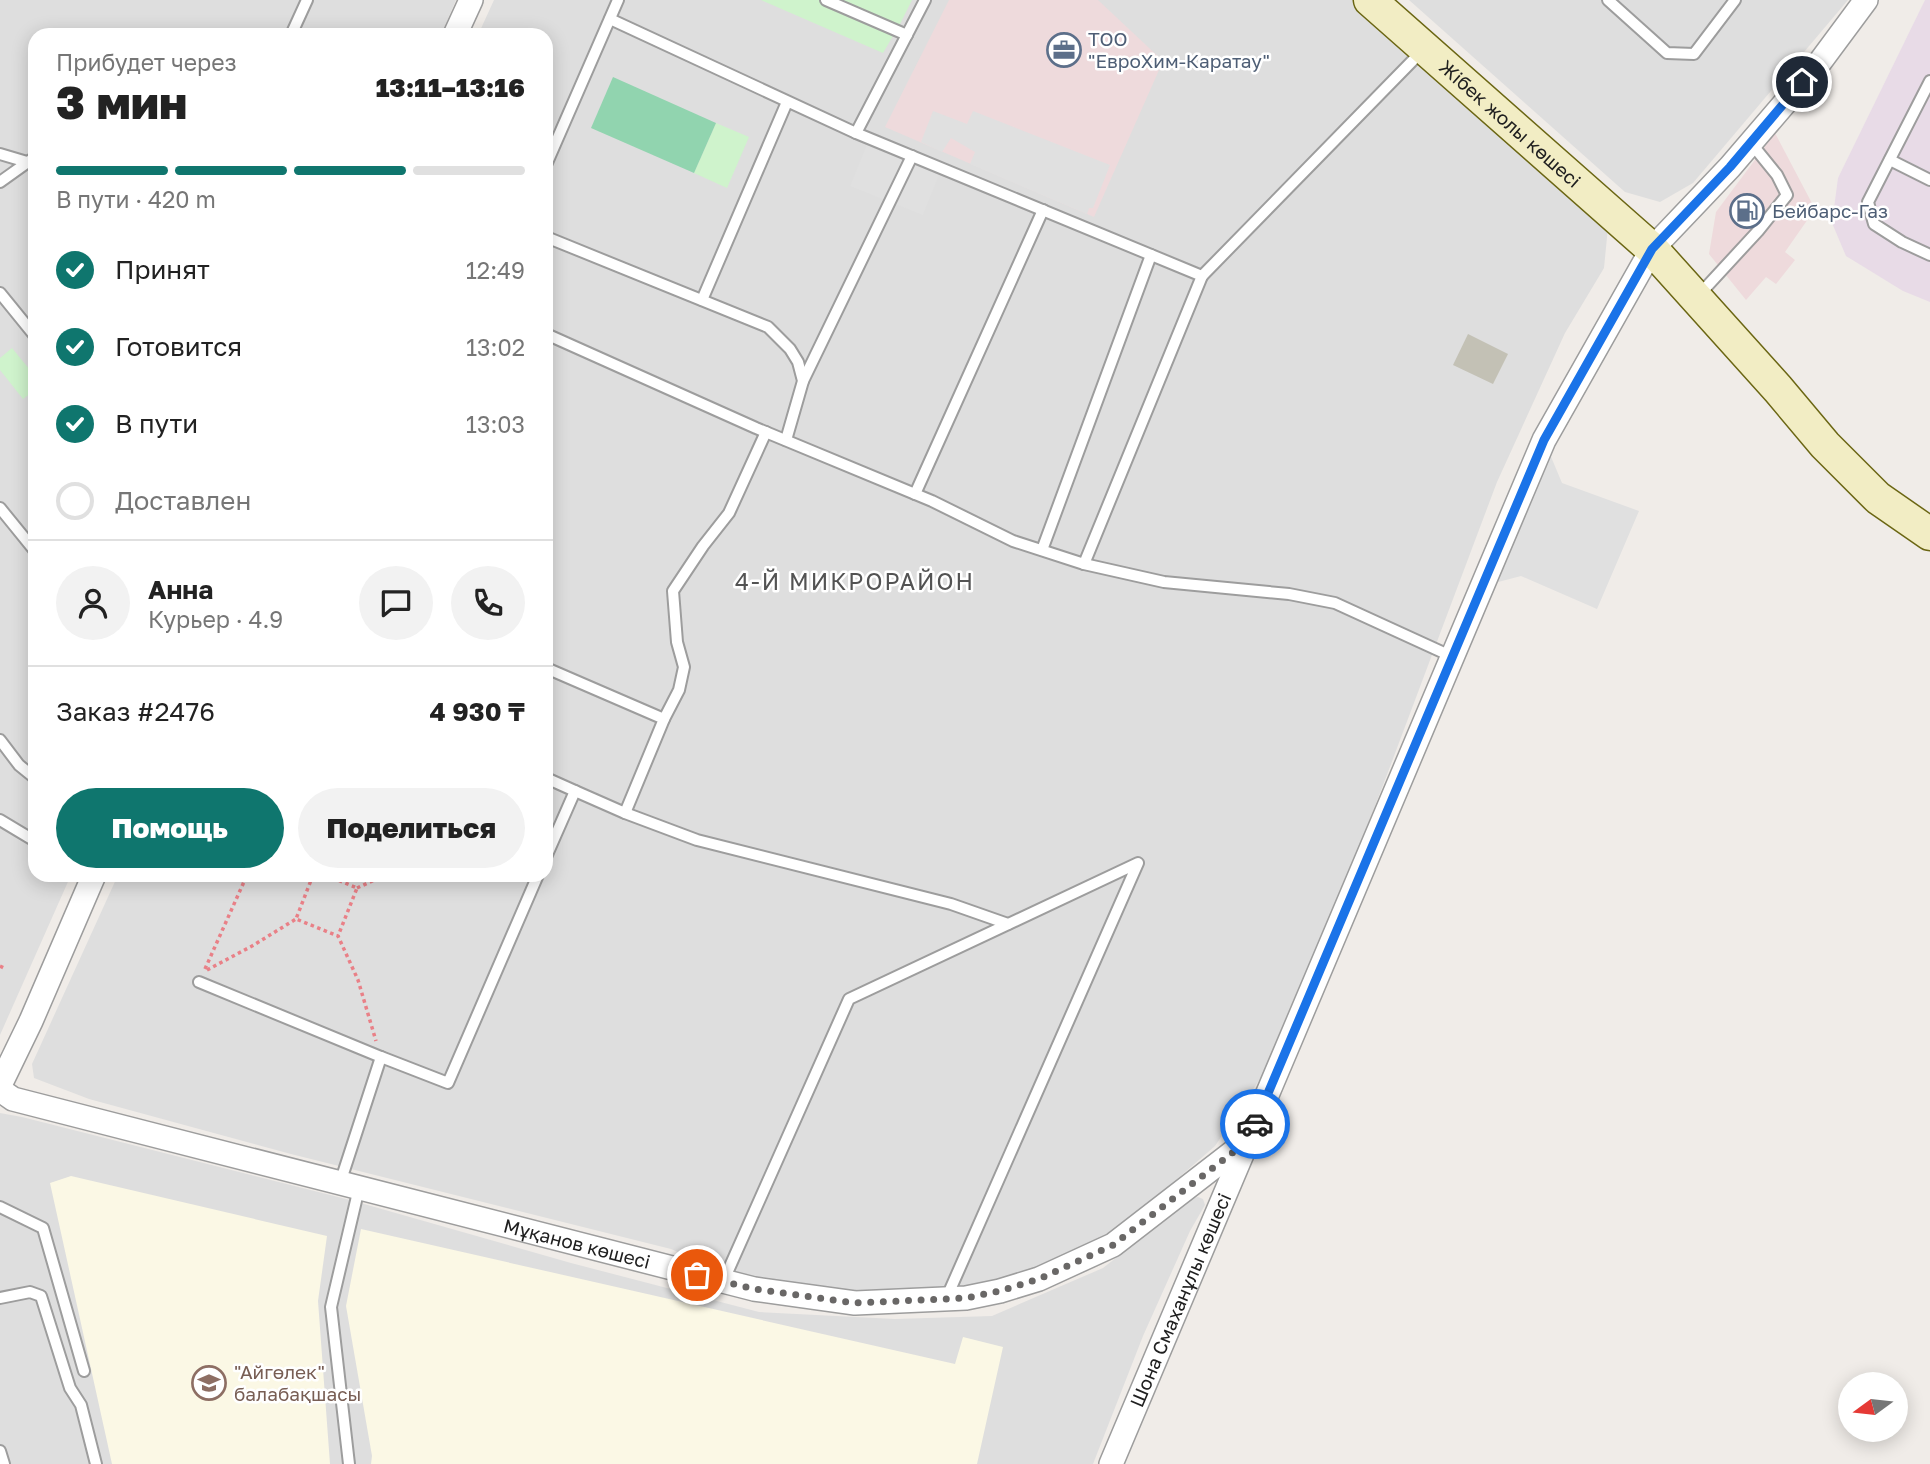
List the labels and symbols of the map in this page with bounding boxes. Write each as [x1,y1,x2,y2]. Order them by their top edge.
place label: ТОО "ЕвроХим-Каратау" [1088,27,1270,72]
office icon: ТОО "ЕвроХим-Каратау" [1045,31,1083,69]
pin [1772,52,1832,112]
street label: Жібек жолы көшесі [1435,55,1586,192]
fuel station icon: Бейбарс-Газ [1728,192,1766,230]
place label: Бейбарс-Газ [1772,199,1888,222]
district label: 4-Й МИКРОРАЙОН [735,567,975,595]
courier [1220,1089,1290,1159]
street label: Шона Смаханұлы көшесі [1124,1189,1235,1410]
street label: Мұқанов көшесі [501,1213,653,1273]
pin [667,1245,727,1305]
place label: "Айгөлек" балабақшасы [234,1360,361,1405]
school or university icon: "Айгөлек" балабақшасы [190,1364,228,1402]
north arrow [1838,1372,1908,1442]

